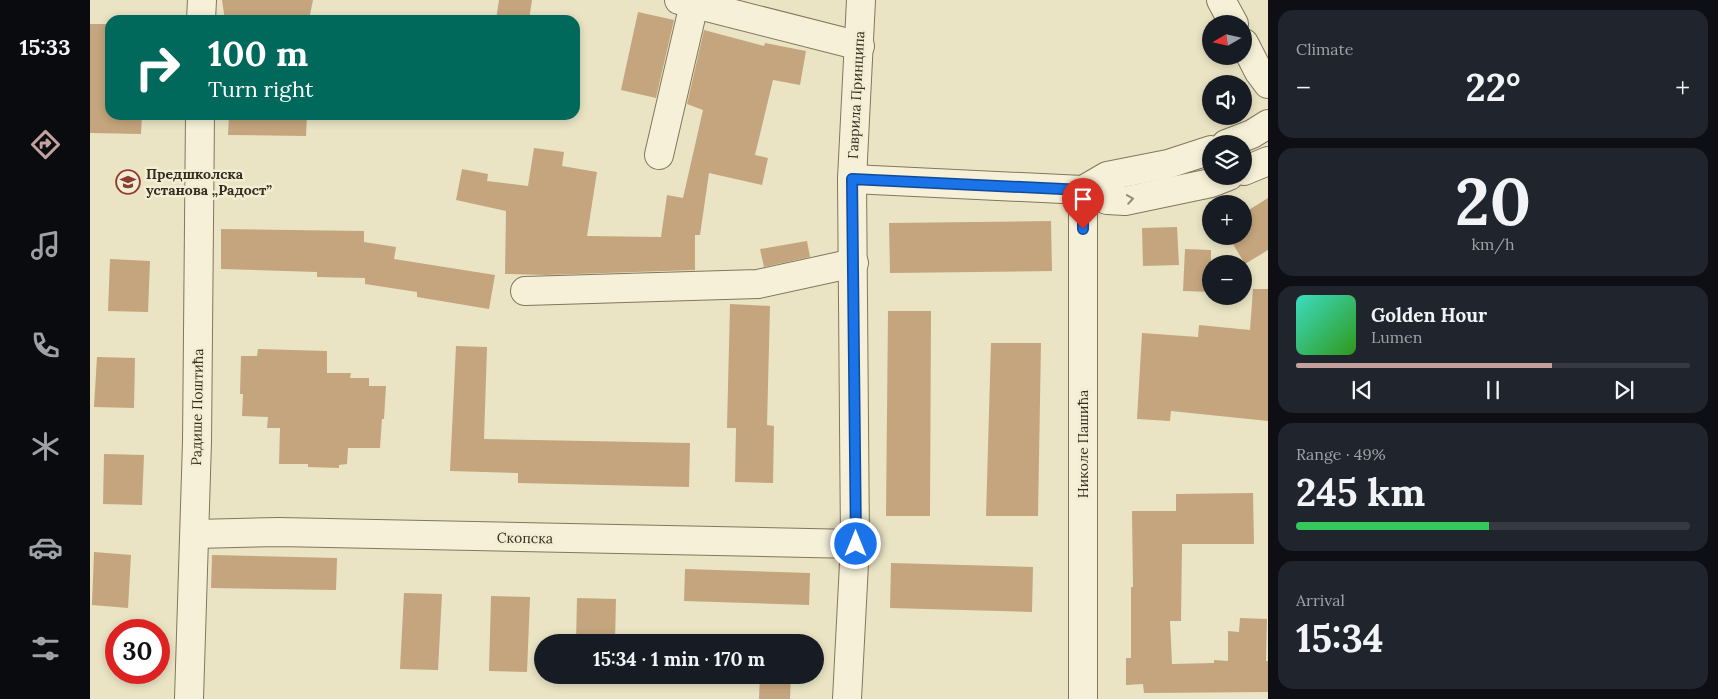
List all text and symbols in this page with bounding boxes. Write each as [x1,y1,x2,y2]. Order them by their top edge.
north arrow [1202,15,1252,65]
map controls [1202,15,1252,305]
text: 100 m [208,31,308,76]
street label: Гаврила Принципа [844,31,868,159]
text: 15:33 [20,33,70,61]
icon: right [125,35,190,100]
text: Climate [1296,39,1353,59]
text: 22° [1465,63,1521,111]
text: − [1296,70,1311,106]
text: + [1675,70,1690,106]
text: Turn right [208,75,313,103]
button: sound [1202,75,1252,125]
icon: directions [28,127,63,162]
button: layers [1202,135,1252,185]
text: 20 [1455,160,1531,243]
place label: Предшколска установа „Радост” [146,165,272,199]
school or university icon: Предшколска установа „Радост” [115,169,141,195]
pin [1062,178,1104,229]
icon: arrive [1069,185,1097,213]
one-way arrow [1126,195,1134,205]
button: + [1202,195,1252,245]
icon: music [28,228,63,263]
text: km/h [1471,234,1515,254]
button: − [1202,255,1252,305]
text: Golden Hour [1371,303,1487,327]
text: Lumen [1371,327,1423,347]
icon: phone [28,328,63,363]
street label: Радише Поштића [187,348,207,466]
icon: previous [1348,376,1376,404]
icon: pause [1479,376,1507,404]
icon: next [1610,376,1638,404]
street label: Николе Пашића [1074,390,1092,498]
icon: climate [28,429,63,464]
text: Range · 49% [1296,444,1386,464]
text: 245 km [1296,468,1425,516]
position arrow [829,517,881,569]
street label: Скопска [497,529,553,547]
icon: car [28,530,63,565]
text: Arrival [1296,590,1345,610]
text: 15:34 [1296,614,1384,662]
speed limit sign: 30 [105,619,170,684]
icon: filters [28,631,63,666]
text: 15:34 · 1 min · 170 m [593,647,765,671]

